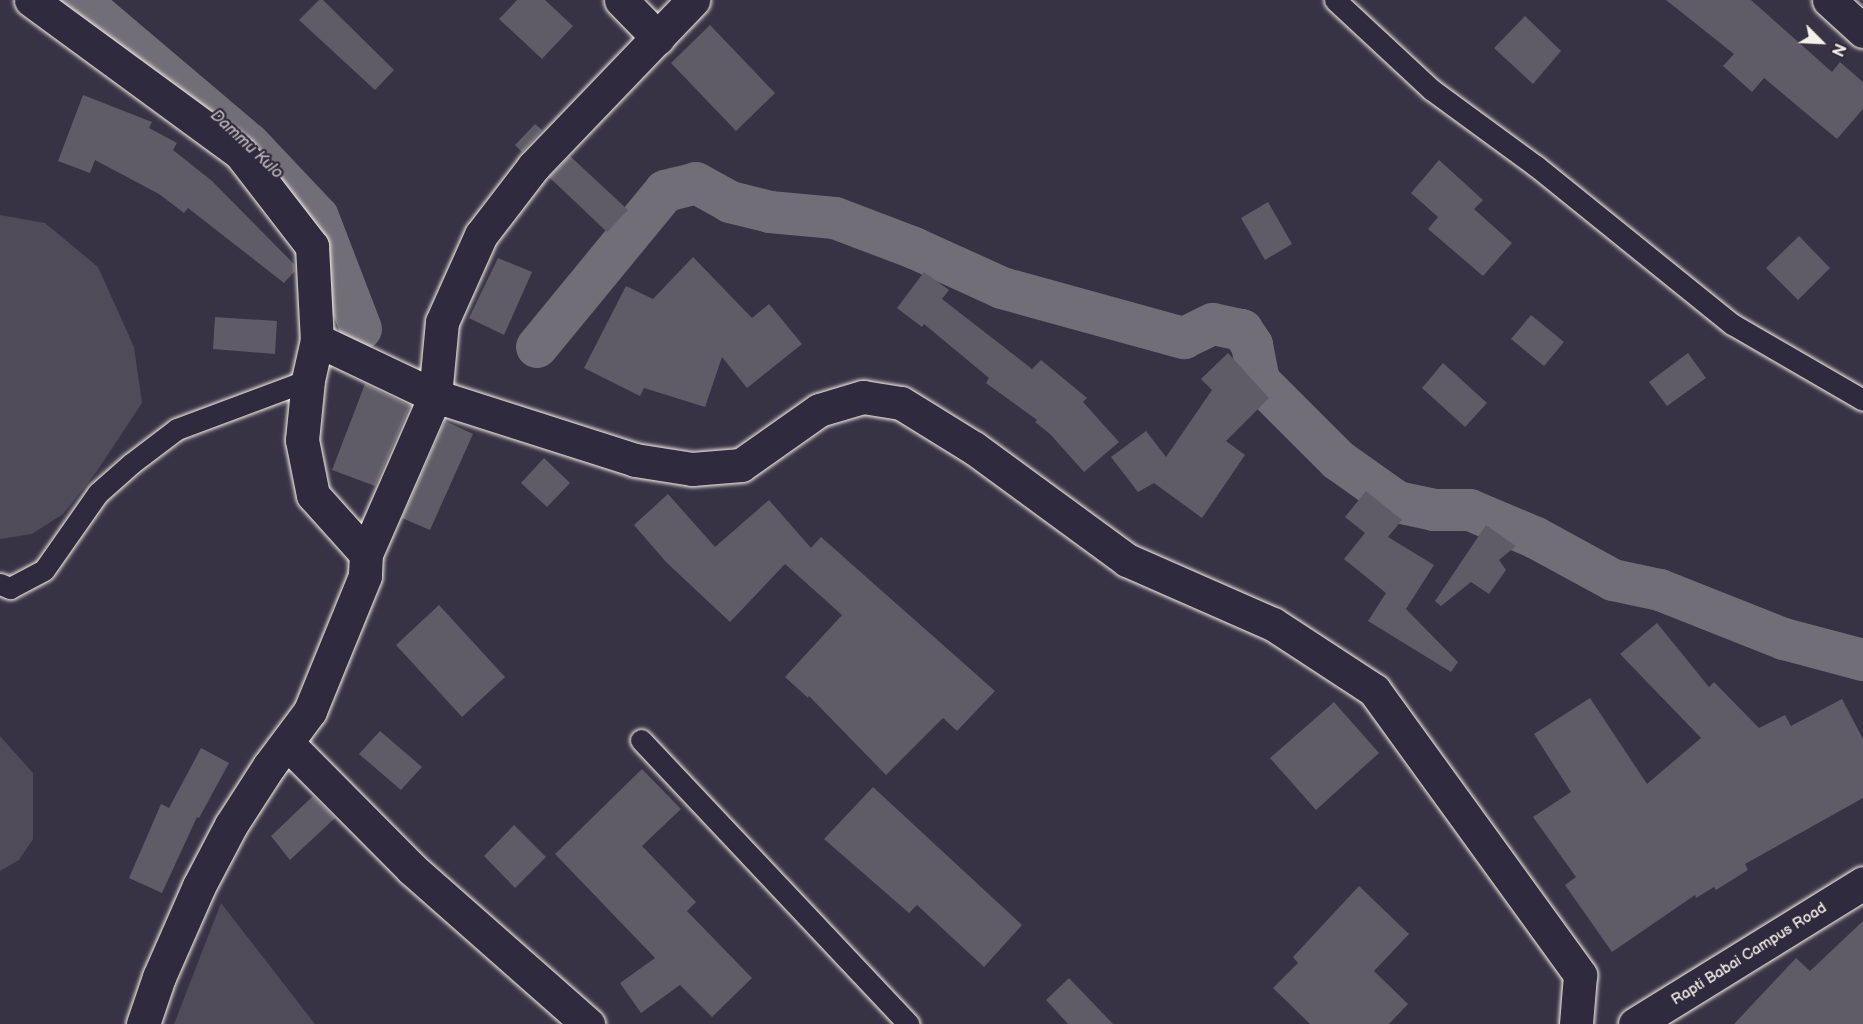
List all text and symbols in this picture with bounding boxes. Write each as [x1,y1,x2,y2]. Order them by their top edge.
north arrow [1791,12,1851,72]
text: N [1827,40,1849,59]
water label: Dammu Kulo [206,107,286,183]
street label: Rapti Babai Campus Road [1668,899,1830,1009]

